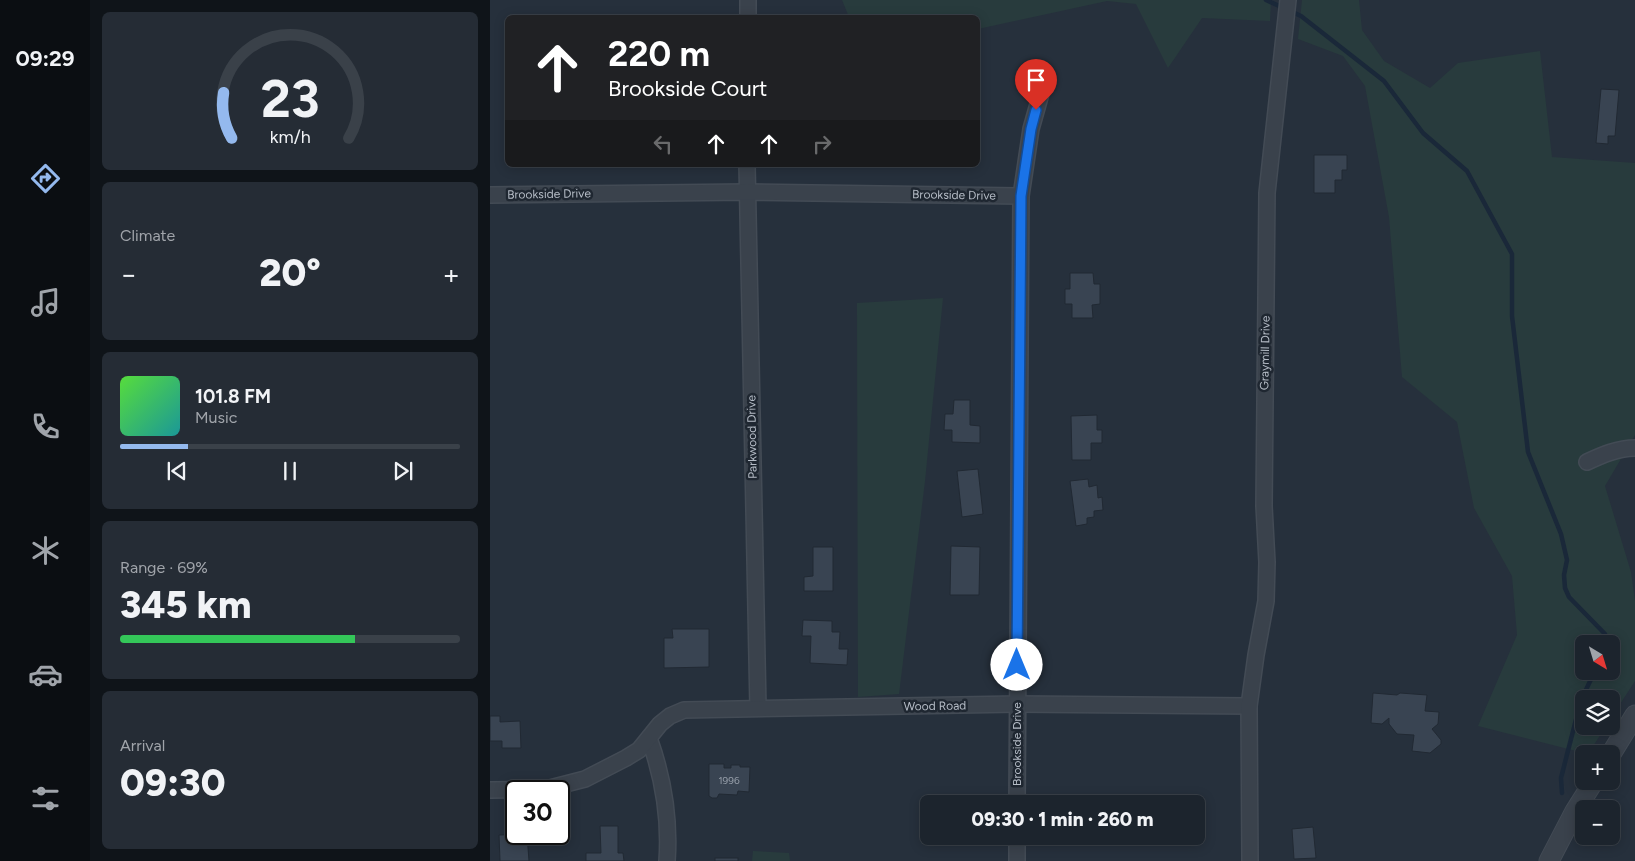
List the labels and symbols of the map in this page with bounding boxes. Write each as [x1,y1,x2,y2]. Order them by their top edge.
pin [1015,59,1057,110]
street label: Brookside Drive [507,186,591,202]
street label: Brookside Drive [912,187,996,203]
street label: Graymill Drive [1257,315,1273,390]
street label: Parkwood Drive [744,395,760,479]
north arrow [1575,635,1620,680]
position arrow [990,638,1042,690]
street label: Wood Road [904,698,966,714]
street label: Brookside Drive [1010,702,1024,786]
house number: 1996 [718,774,740,787]
speed limit sign: 30 [505,780,570,845]

